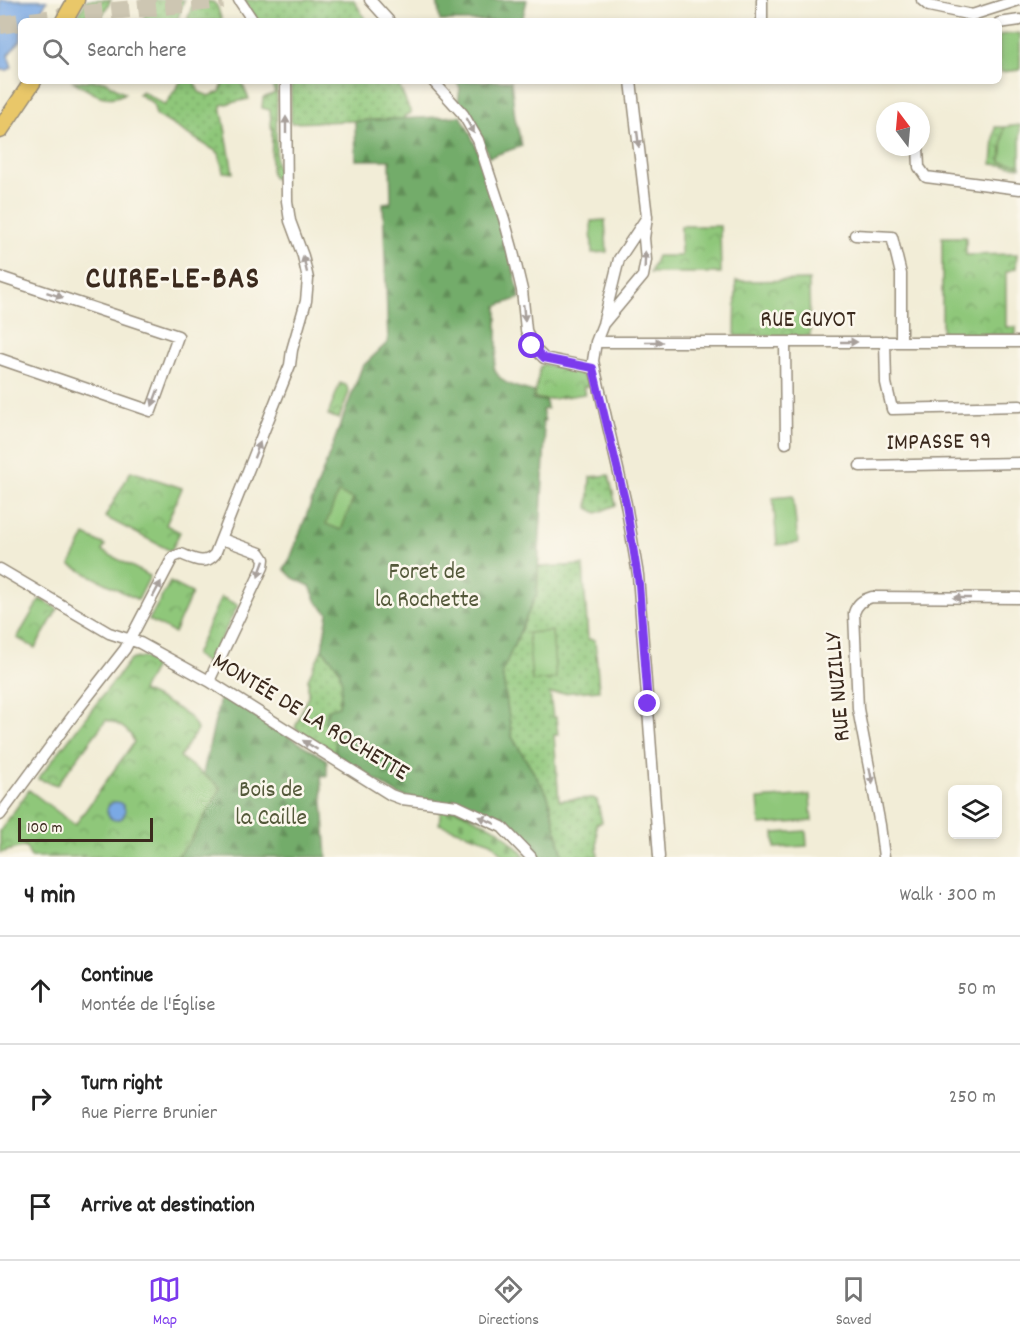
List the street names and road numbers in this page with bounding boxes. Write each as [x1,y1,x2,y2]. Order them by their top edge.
street label: RUE GUYOT [760,304,856,338]
street label: IMPASSE 99 [886,425,992,461]
street label: RUE NUZILLY [817,630,861,743]
street label: MONTÉE DE LA ROCHETTE [205,646,415,790]

